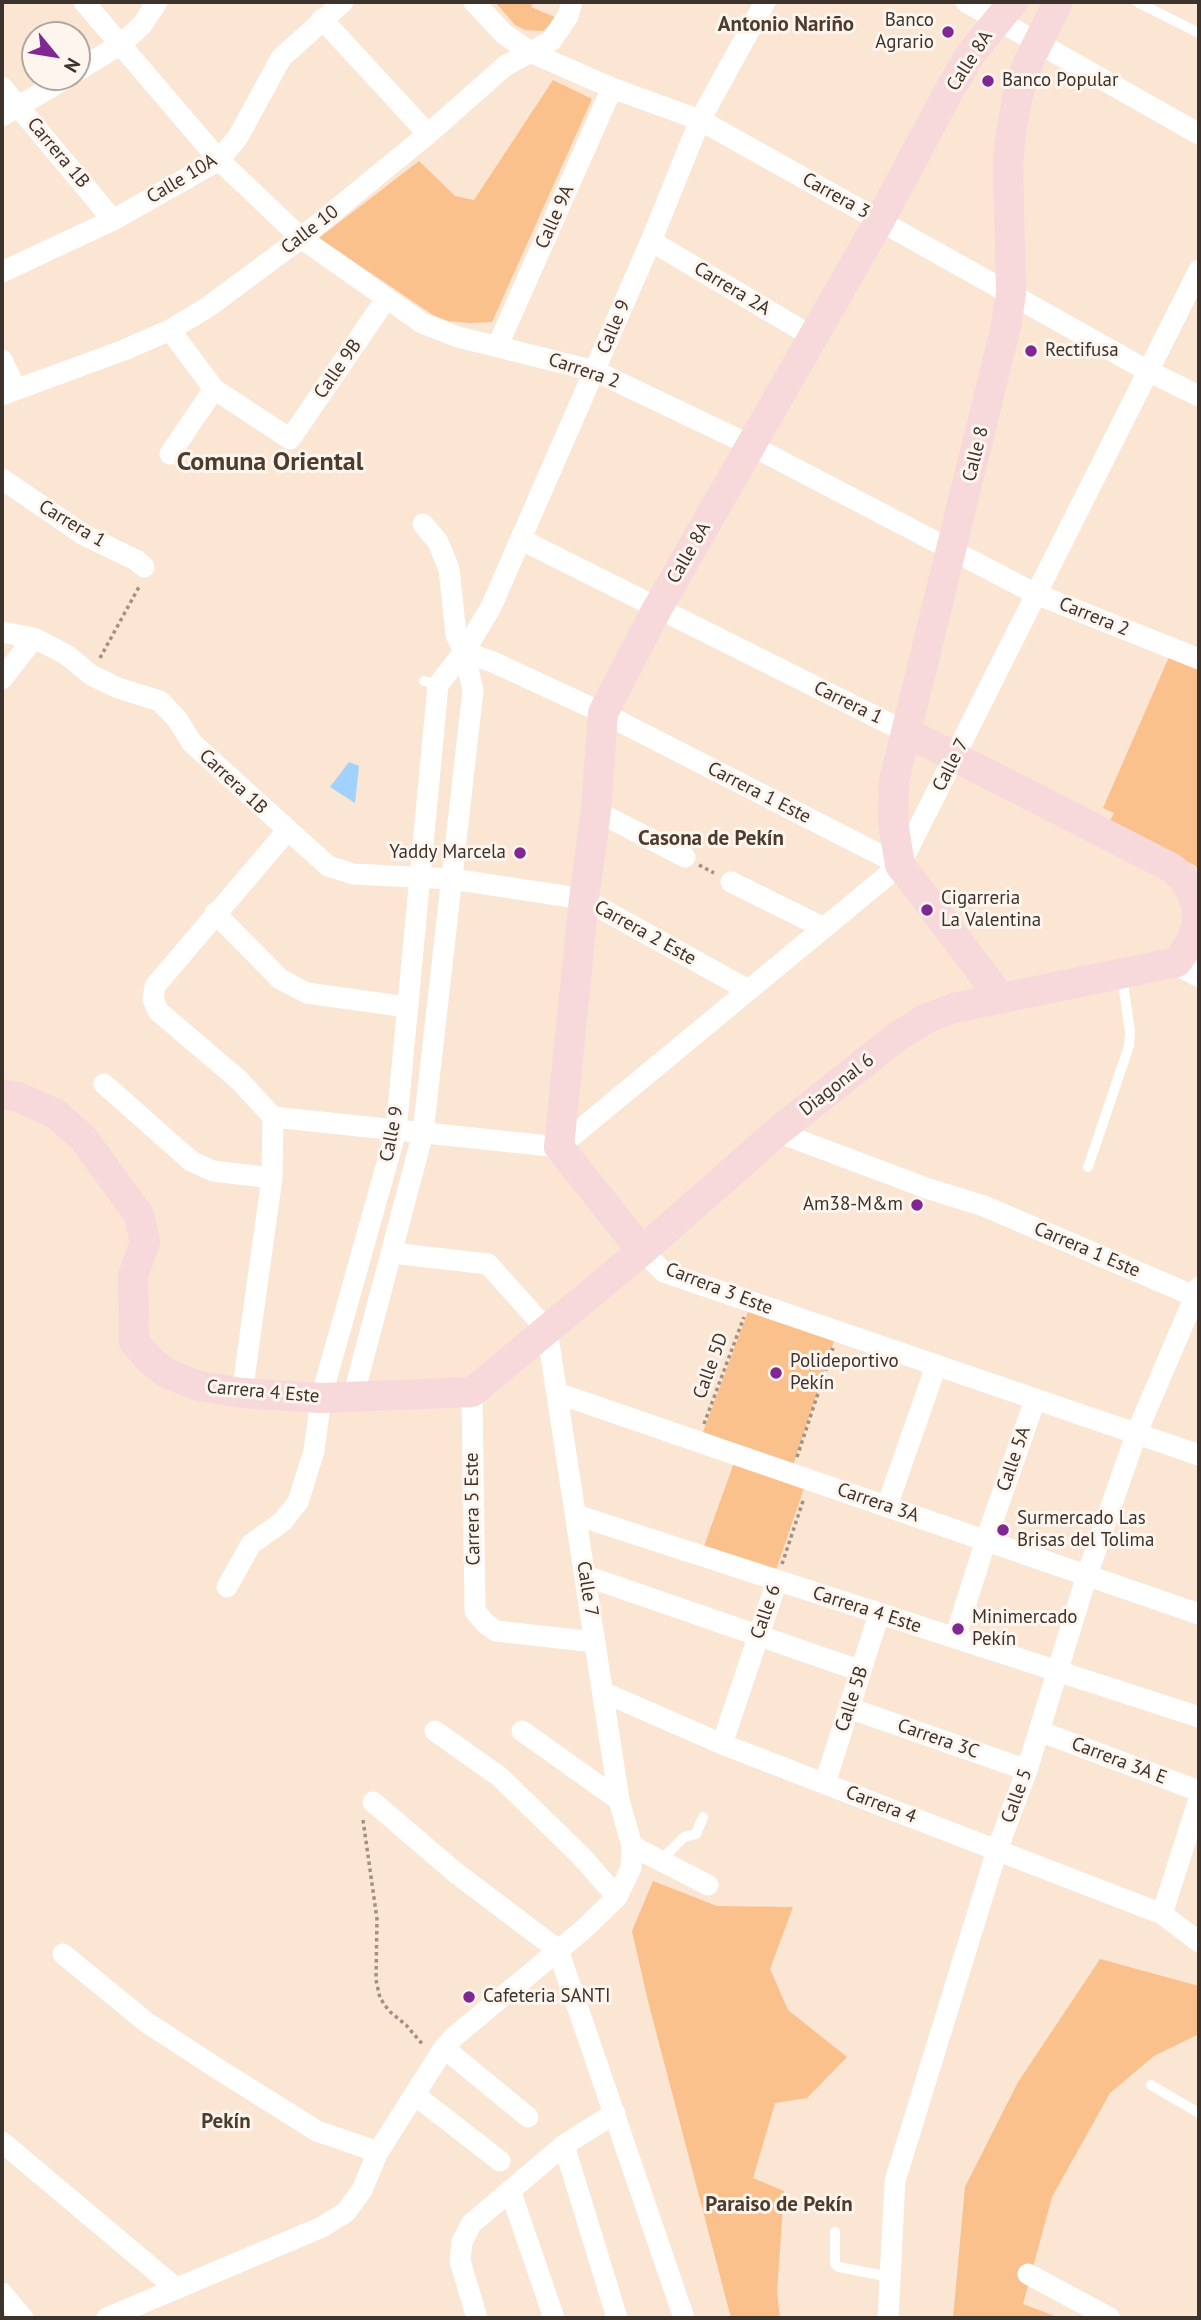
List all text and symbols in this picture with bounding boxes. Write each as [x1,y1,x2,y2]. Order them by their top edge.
place label: Banco Agrario [875,10,934,54]
district label: Antonio Nariño [718,12,854,38]
north arrow [21,21,91,91]
marker: Banco Agrario [940,24,956,40]
street label: Calle 8A [942,27,998,95]
text: N [59,54,86,77]
place label: Banco Popular [1002,70,1118,92]
marker: Banco Popular [980,73,996,89]
street label: Carrera 1B [22,113,94,193]
street label: Calle 10A [143,149,221,209]
street label: Carrera 3 [798,168,874,224]
street label: Calle 9A [531,182,579,252]
street label: Calle 10 [277,201,343,259]
street label: Carrera 2A [690,257,774,321]
street label: Calle 9 [593,297,635,357]
street label: Calle 9B [309,335,367,403]
place label: Rectifusa [1045,340,1119,362]
marker: Rectifusa [1023,343,1039,359]
street label: Carrera 2 [545,348,623,394]
street label: Calle 8 [958,424,994,484]
district label: Comuna Oriental [177,447,363,479]
street label: Carrera 1 [34,495,110,553]
street label: Calle 8A [662,518,716,588]
street label: Carrera 2 [1056,593,1132,641]
street label: Carrera 1 [810,677,886,729]
street label: Calle 7 [928,735,974,795]
street label: Carrera 1B [194,745,272,819]
street label: Carrera 1 Este [703,757,815,829]
district label: Casona de Pekín [638,826,784,852]
place label: Yaddy Marcela [389,842,506,864]
marker: Yaddy Marcela [512,845,528,861]
place label: Cigarreria La Valentina [941,888,1041,932]
street label: Carrera 2 Este [590,896,700,970]
marker: Cigarreria La Valentina [919,902,935,918]
street label: Diagonal 6 [795,1049,879,1121]
street label: Calle 9 [375,1104,409,1164]
place label: Am38-M&m [803,1194,903,1216]
marker: Am38-M&m [909,1197,925,1213]
street label: Carrera 1 Este [1031,1217,1143,1283]
street label: Carrera 3 Este [662,1258,776,1320]
street label: Calle 5D [689,1330,733,1402]
place label: Polideportivo Pekín [790,1351,899,1395]
marker: Polideportivo Pekín [768,1365,784,1381]
street label: Carrera 4 Este [206,1376,320,1408]
street label: Calle 5A [992,1423,1036,1495]
street label: Carrera 5 Este [461,1452,485,1566]
street label: Carrera 3A [834,1478,922,1528]
place label: Surmercado Las Brisas del Tolima [1017,1508,1154,1552]
marker: Surmercado Las Brisas del Tolima [995,1522,1011,1538]
street label: Calle 7 [571,1559,603,1619]
street label: Calle 6 [746,1582,786,1642]
street label: Carrera 4 Este [810,1582,924,1638]
place label: Minimercado Pekín [972,1607,1078,1651]
marker: Minimercado Pekín [950,1621,966,1637]
street label: Calle 5B [831,1664,873,1734]
street label: Carrera 3C [894,1714,982,1764]
street label: Carrera 3A E [1068,1732,1170,1790]
street label: Calle 5 [997,1766,1037,1826]
street label: Carrera 4 [842,1781,920,1829]
place label: Cafeteria SANTI [483,1986,610,2008]
marker: Cafeteria SANTI [461,1989,477,2005]
district label: Pekín [201,2109,251,2135]
district label: Paraiso de Pekín [705,2192,853,2218]

